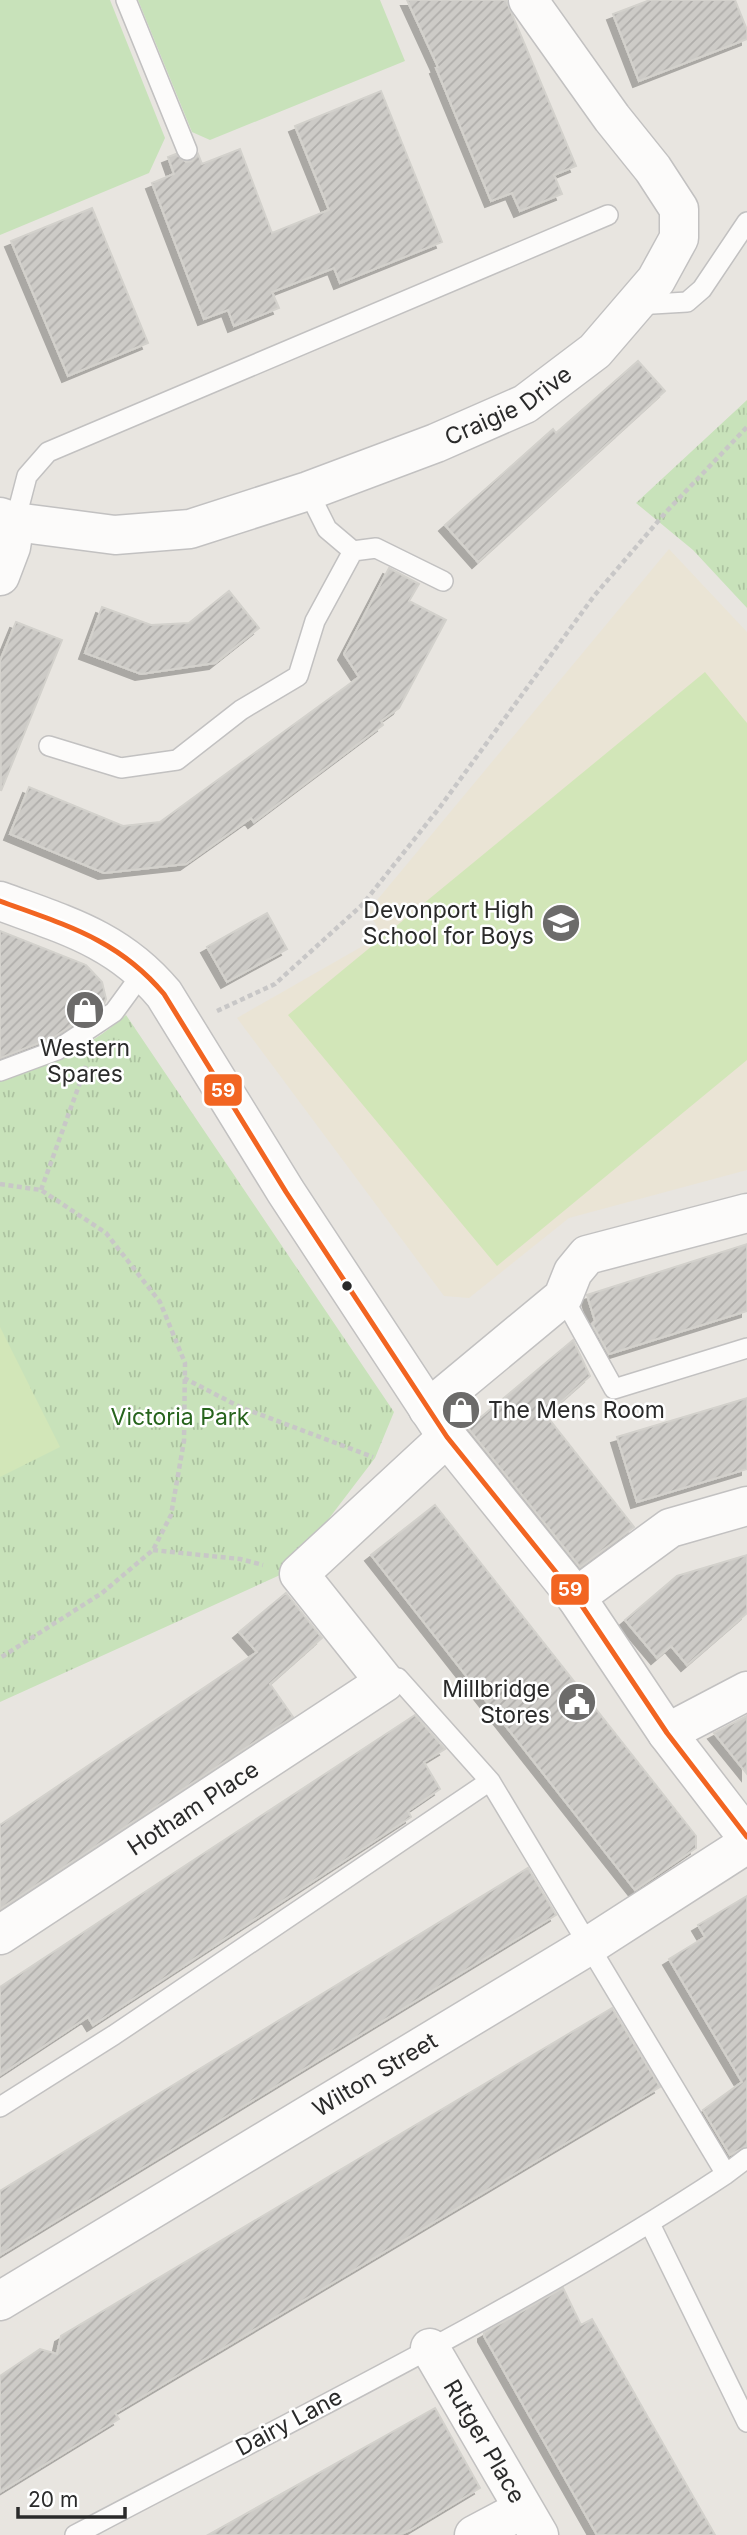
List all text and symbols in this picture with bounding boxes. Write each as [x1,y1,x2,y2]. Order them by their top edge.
street label: Craigie Drive [441,360,577,451]
place label: Devonport High School for Boys [363,896,534,950]
school or university icon: Devonport High School for Boys [540,902,582,944]
shop icon: Western Spares [64,989,106,1031]
place label: Western Spares [40,1034,130,1088]
line badge: 59 [203,1073,243,1107]
text: 59 [211,1079,235,1102]
unlabelled marker [340,1279,354,1293]
shop icon: The Mens Room [440,1389,482,1431]
place label: The Mens Room [488,1396,665,1424]
park label: Victoria Park [111,1403,250,1431]
line badge: 59 [550,1573,590,1606]
text: 59 [558,1578,582,1601]
place label: Millbridge Stores [442,1675,550,1729]
public building icon: Millbridge Stores [556,1681,598,1723]
street label: Hotham Place [122,1755,264,1861]
street label: Wilton Street [308,2026,443,2123]
street label: Rutger Place [438,2375,531,2508]
street label: Dairy Lane [231,2382,347,2462]
scale bar [18,2476,124,2520]
text: 20 m [28,2487,78,2512]

